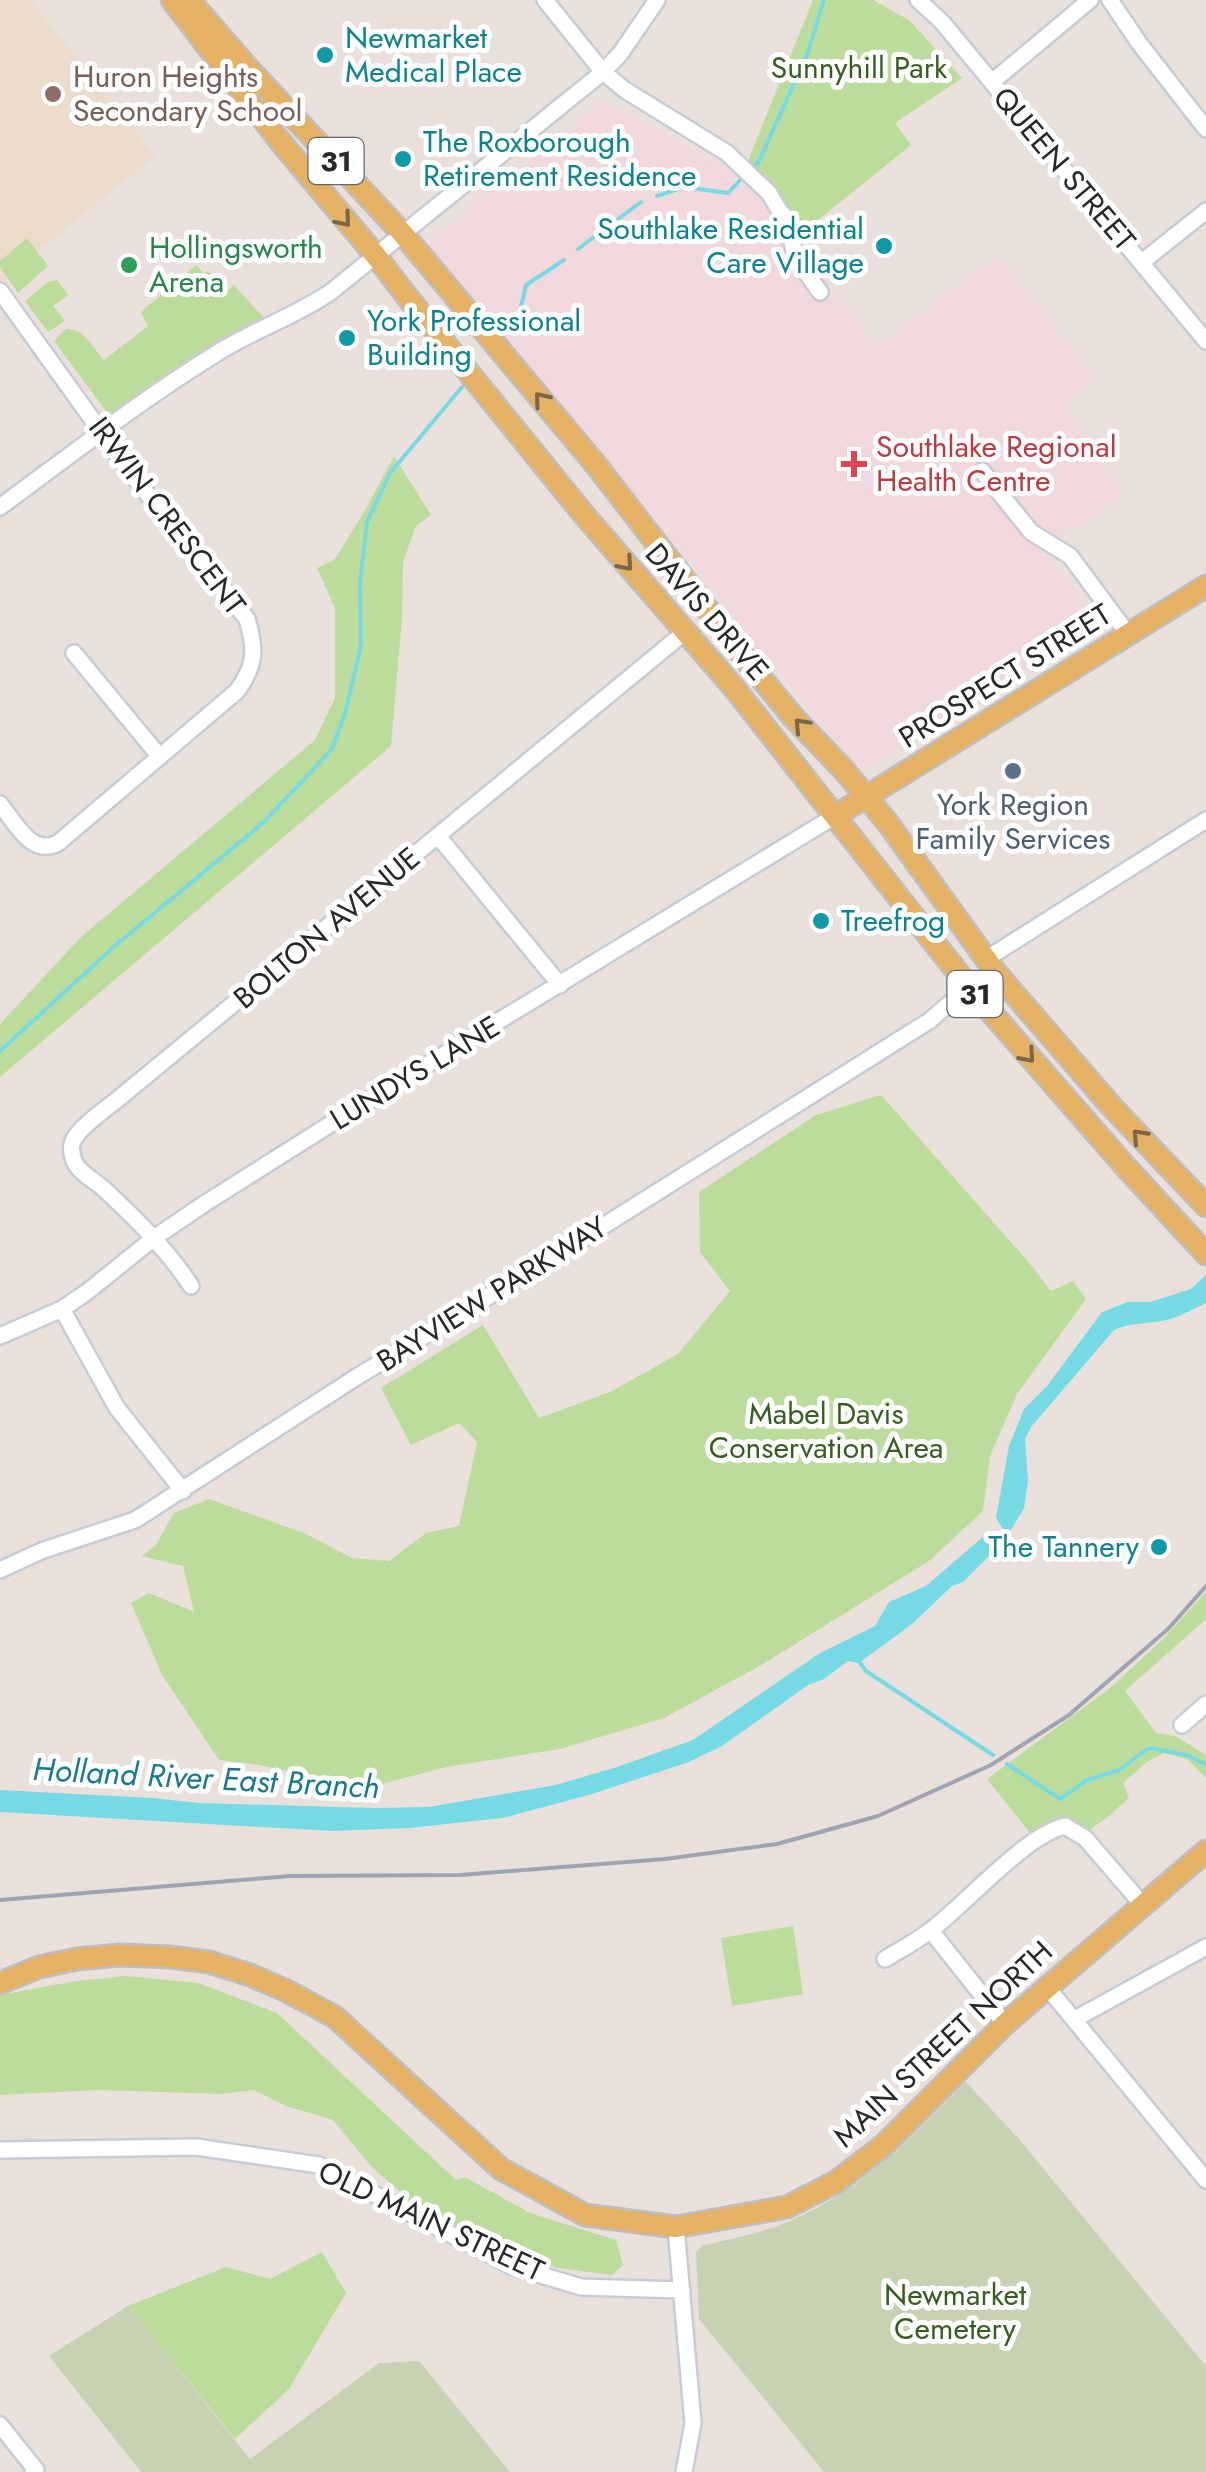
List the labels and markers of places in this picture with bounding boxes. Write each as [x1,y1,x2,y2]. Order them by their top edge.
place label: Newmarket Medical Place [345,16,522,93]
marker: Newmarket Medical Place [314,44,336,66]
place label: Huron Heights Secondary School [73,55,302,132]
marker: Huron Heights Secondary School [42,83,64,105]
place label: The Roxborough Retirement Residence [423,120,697,197]
marker: The Roxborough Retirement Residence [392,148,414,170]
place label: Southlake Residential Care Village [597,207,864,284]
place label: Hollingsworth Arena [149,226,323,303]
marker: Southlake Residential Care Village [873,235,895,257]
marker: Hollingsworth Arena [118,254,140,276]
place label: York Professional Building [367,299,581,376]
marker: York Professional Building [336,327,358,349]
place label: Southlake Regional Health Centre [876,425,1117,502]
marker: Southlake Regional Health Centre [841,451,867,477]
marker: York Region Family Services [1002,760,1024,782]
place label: York Region Family Services [916,783,1110,860]
place label: Treefrog [841,899,945,942]
marker: Treefrog [810,910,832,932]
place label: The Tannery [988,1525,1140,1568]
marker: The Tannery [1148,1536,1170,1558]

